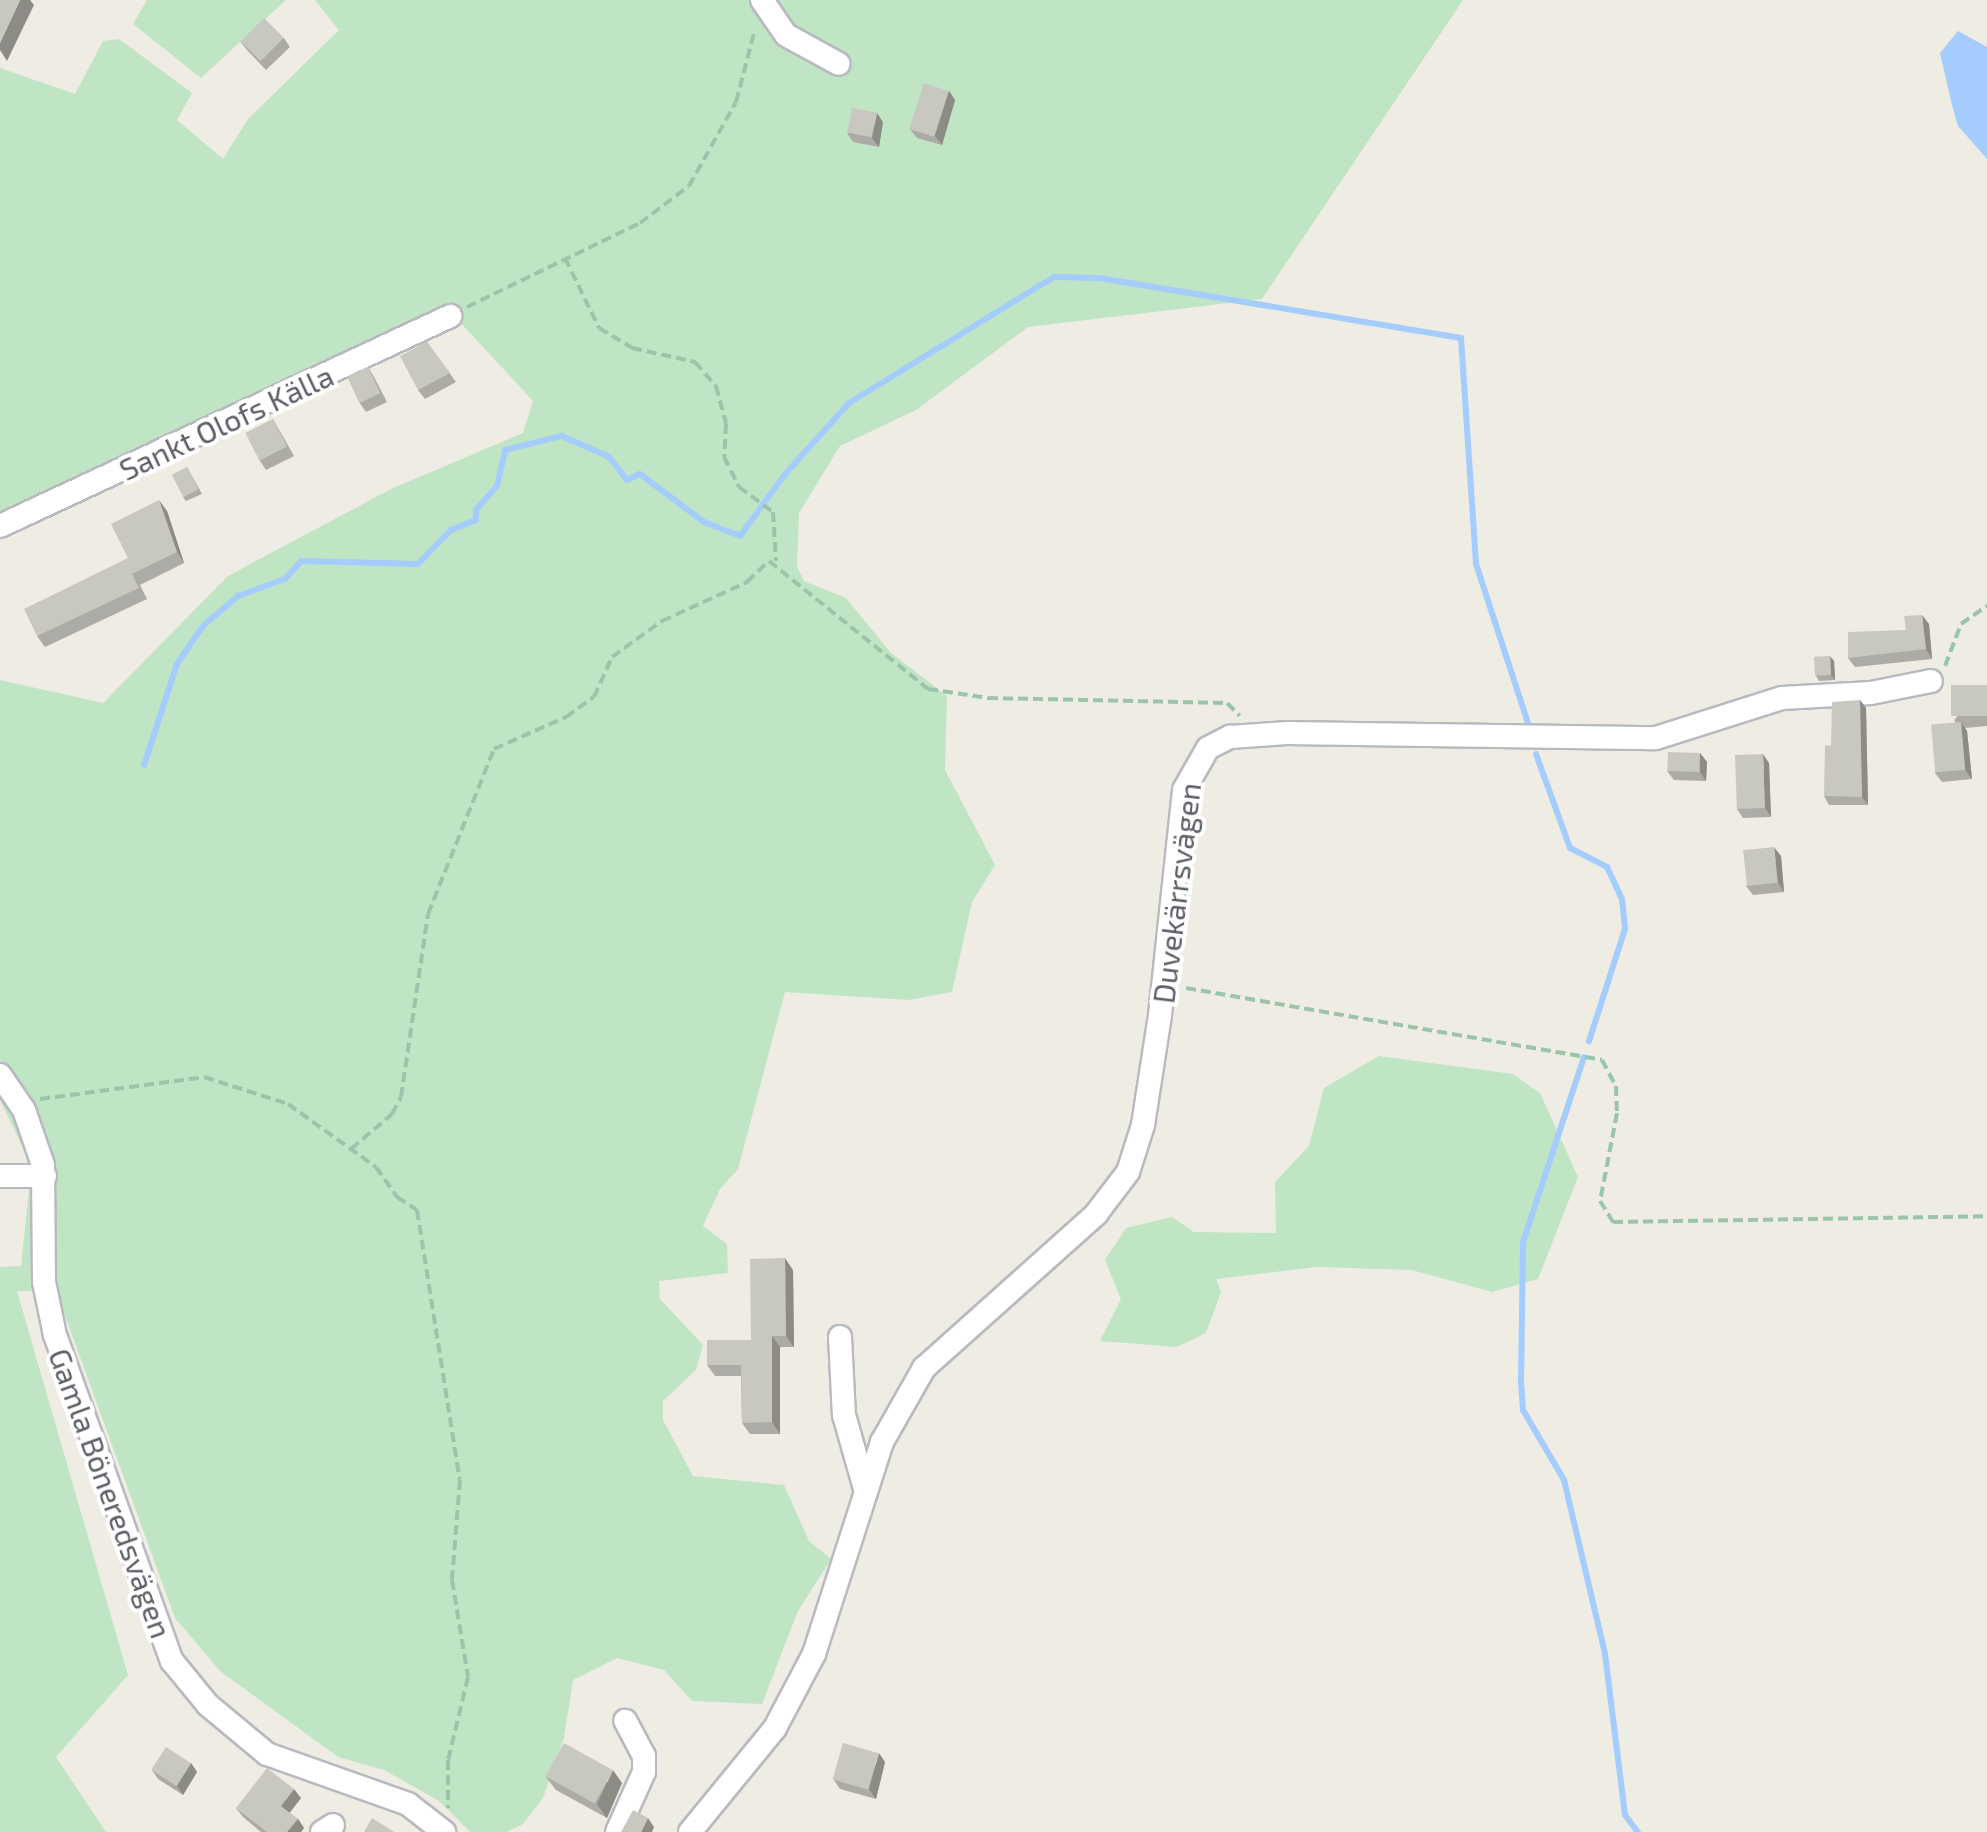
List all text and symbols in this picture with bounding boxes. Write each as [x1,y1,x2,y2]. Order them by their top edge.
street label: Sankt Olofs Källa [113,357,339,487]
street label: Duvekärrsvägen [1145,781,1207,1005]
street label: Gamla Böneredsvägen [42,1343,180,1643]

